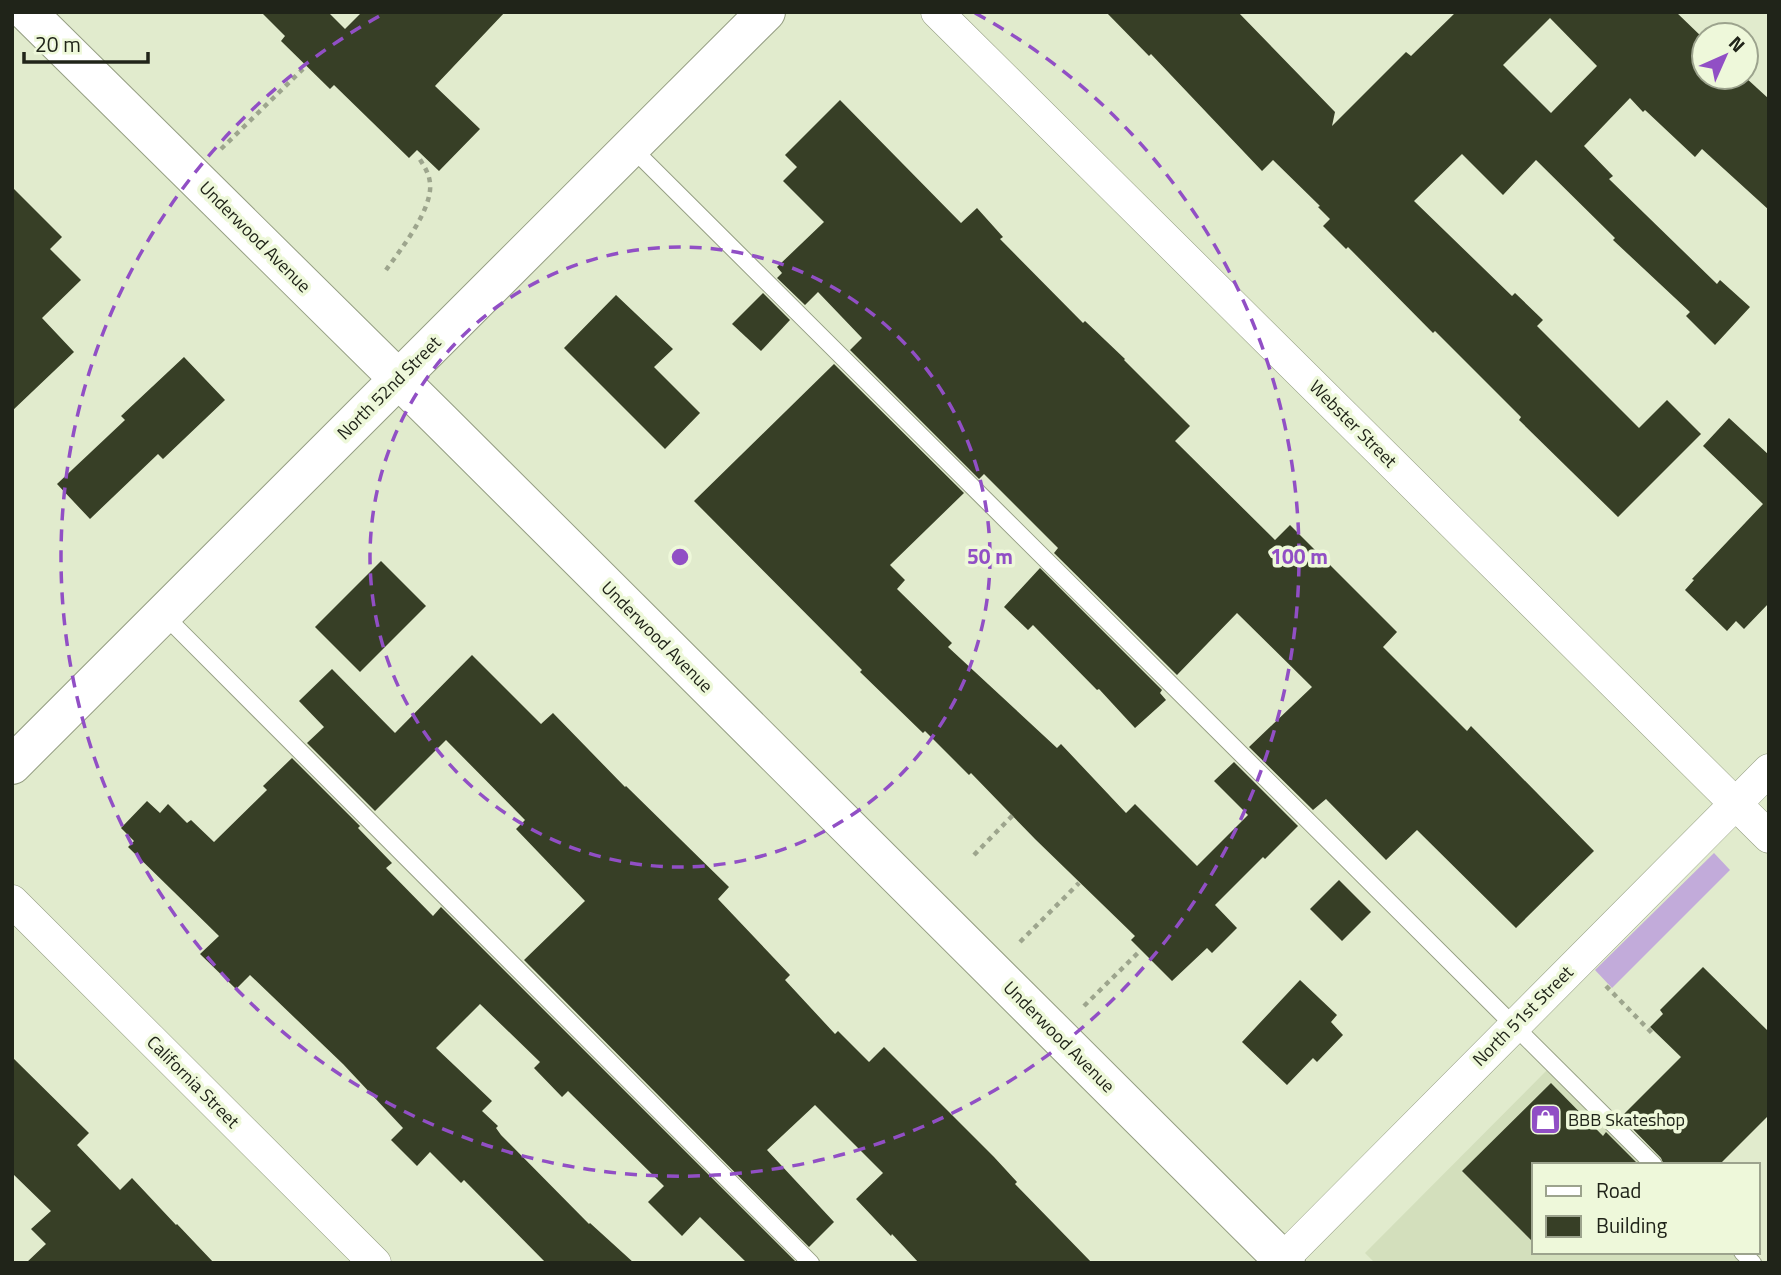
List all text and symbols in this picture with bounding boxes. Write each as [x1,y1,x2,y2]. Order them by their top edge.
scale bar [24,21,149,65]
north arrow [1690,21,1760,91]
text: 20 m [35,28,81,60]
text: N [1722,29,1752,59]
street label: Underwood Avenue [193,175,317,299]
street label: North 52nd Street [330,329,447,446]
street label: Webster Street [1303,374,1404,474]
text: 50 m [967,540,1013,572]
text: 100 m [1270,540,1328,572]
centre of rings [668,545,692,569]
street label: Underwood Avenue [595,575,719,699]
street label: North 51st Street [1466,959,1580,1072]
street label: Underwood Avenue [997,975,1121,1099]
street label: California Street [141,1029,246,1135]
shop icon: BBB Skateshop [1528,1103,1562,1137]
place label: BBB Skateshop [1568,1106,1685,1133]
legend [1532,1163,1760,1254]
text: Road [1596,1174,1641,1206]
text: Building [1596,1209,1668,1241]

